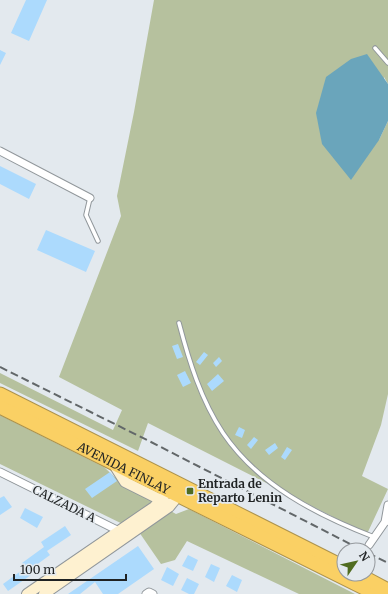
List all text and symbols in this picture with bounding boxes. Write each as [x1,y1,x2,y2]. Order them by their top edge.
street label: AVENIDA FINLAY [74,438,173,497]
place label: Entrada de Reparto Lenin [198,476,282,505]
street label: CALZADA A [30,482,99,526]
marker: Entrada de Reparto Lenin [185,486,195,496]
north arrow [336,542,376,582]
text: N [356,549,373,564]
scale bar [14,556,126,582]
text: 100 m [20,562,55,577]

